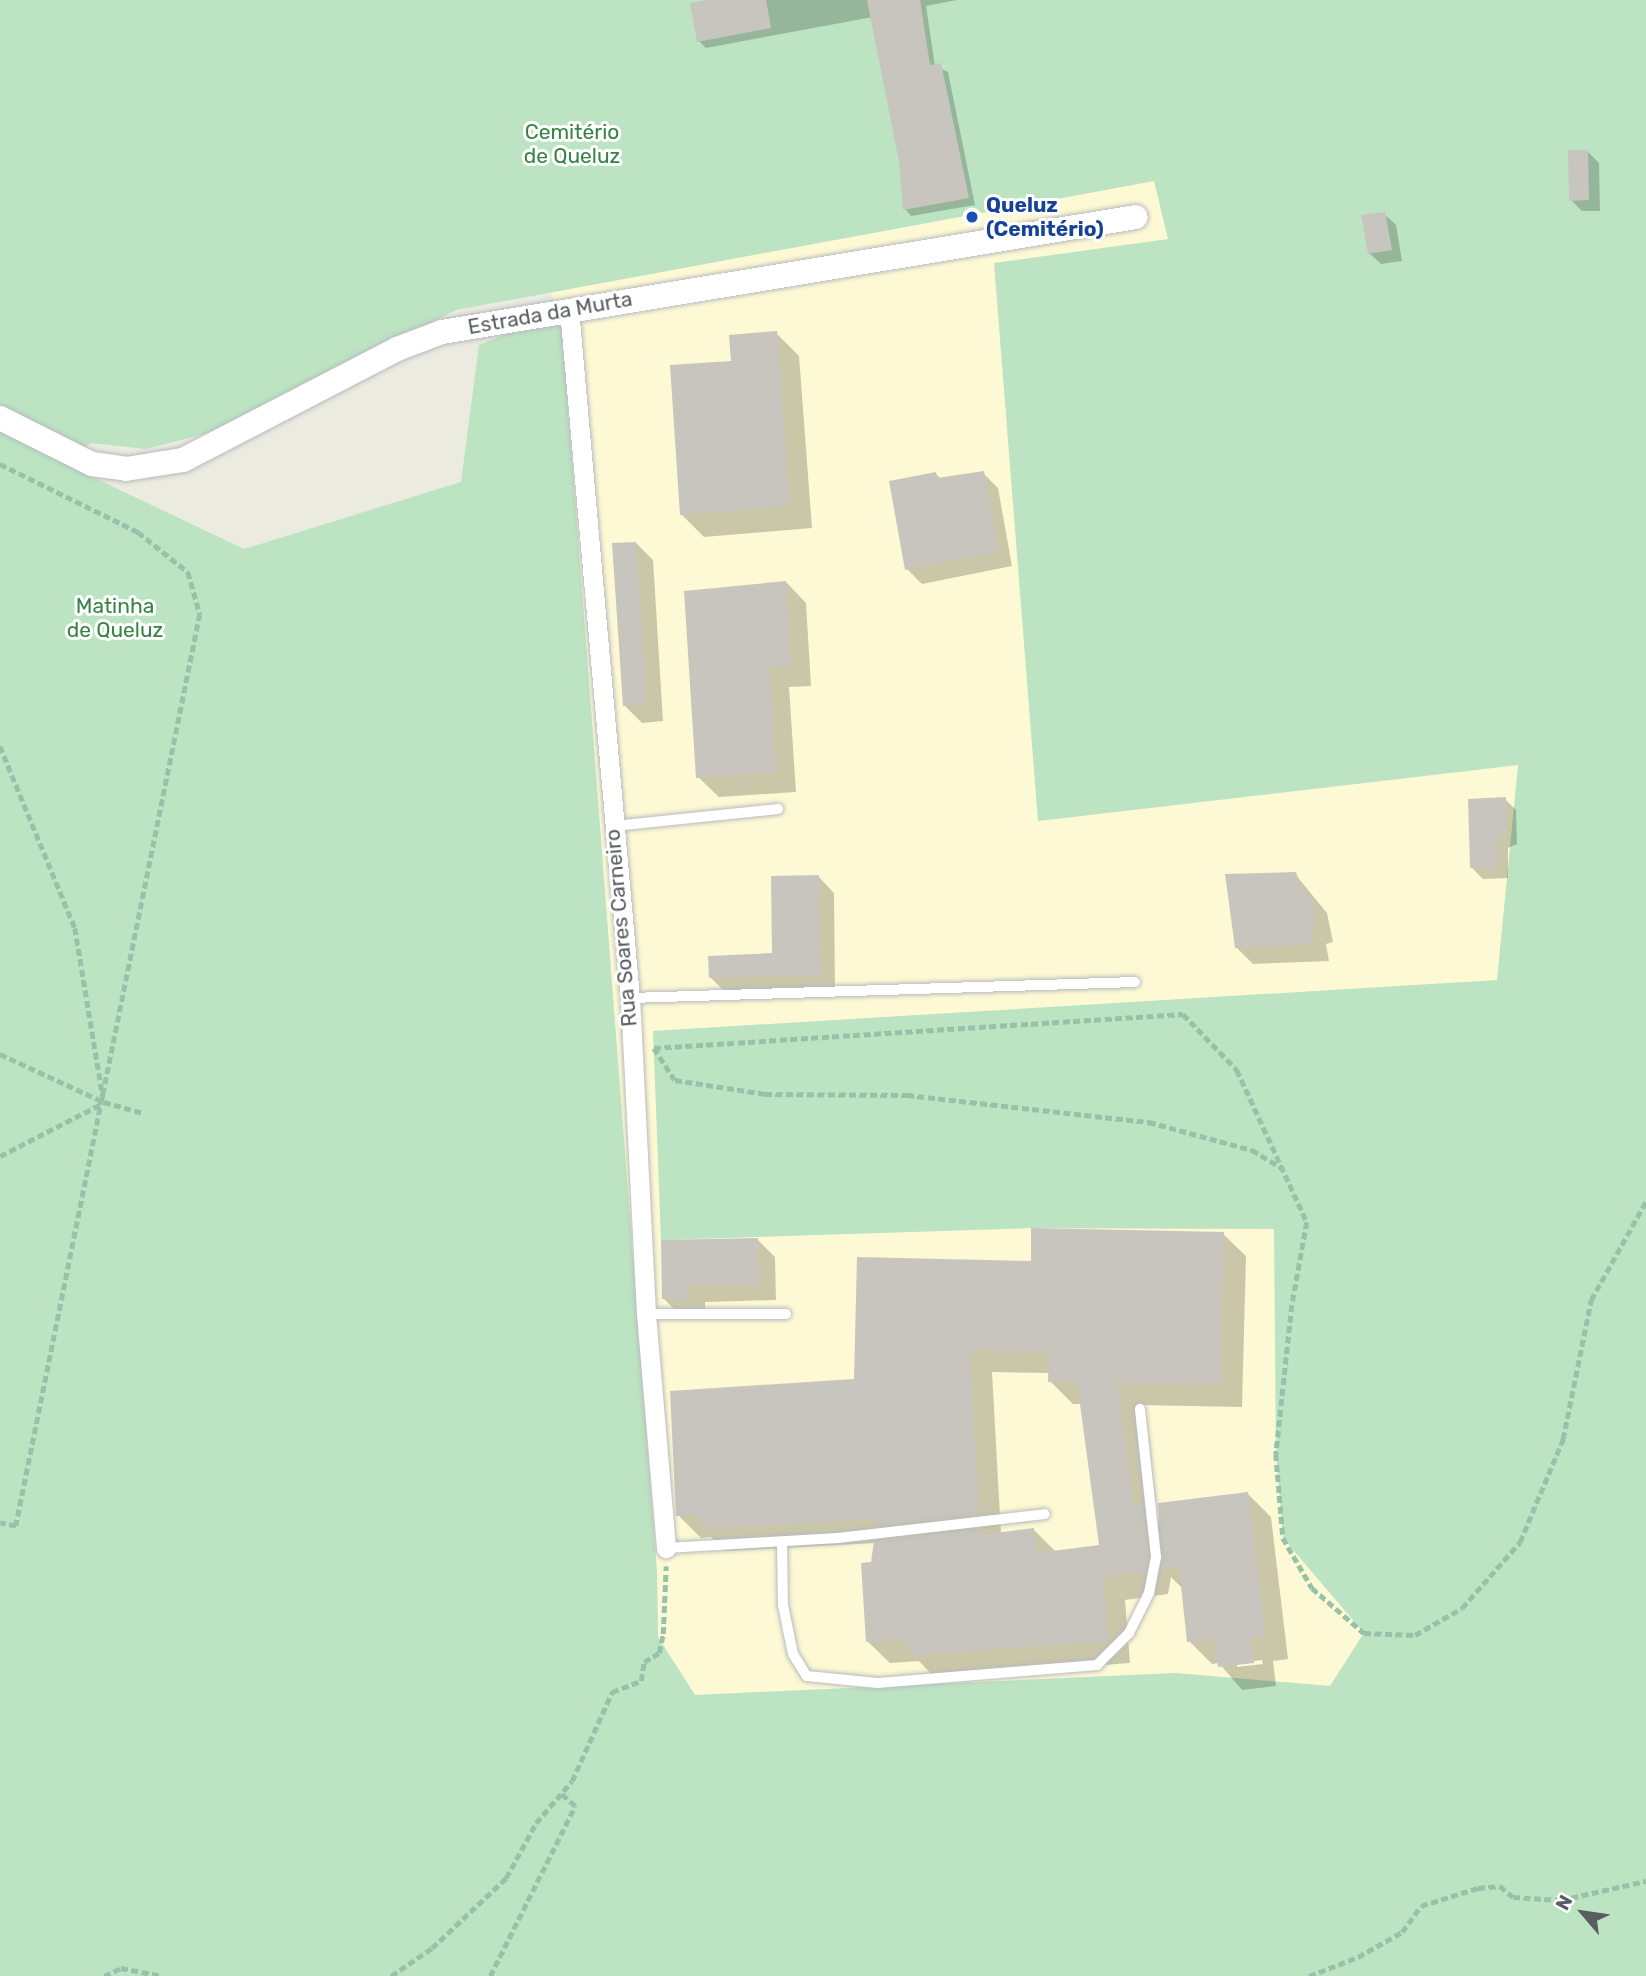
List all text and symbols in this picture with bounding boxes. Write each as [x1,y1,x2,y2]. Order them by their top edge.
park label: Cemitério de Queluz [524,119,620,169]
place label: Queluz (Cemitério) [986,192,1104,242]
marker: Queluz (Cemitério) [964,209,980,225]
street label: Estrada da Murta [466,286,634,340]
park label: Matinha de Queluz [67,593,163,643]
street label: Rua Soares Carneiro [600,828,642,1028]
north arrow [1548,1878,1618,1948]
text: N [1551,1891,1578,1914]

